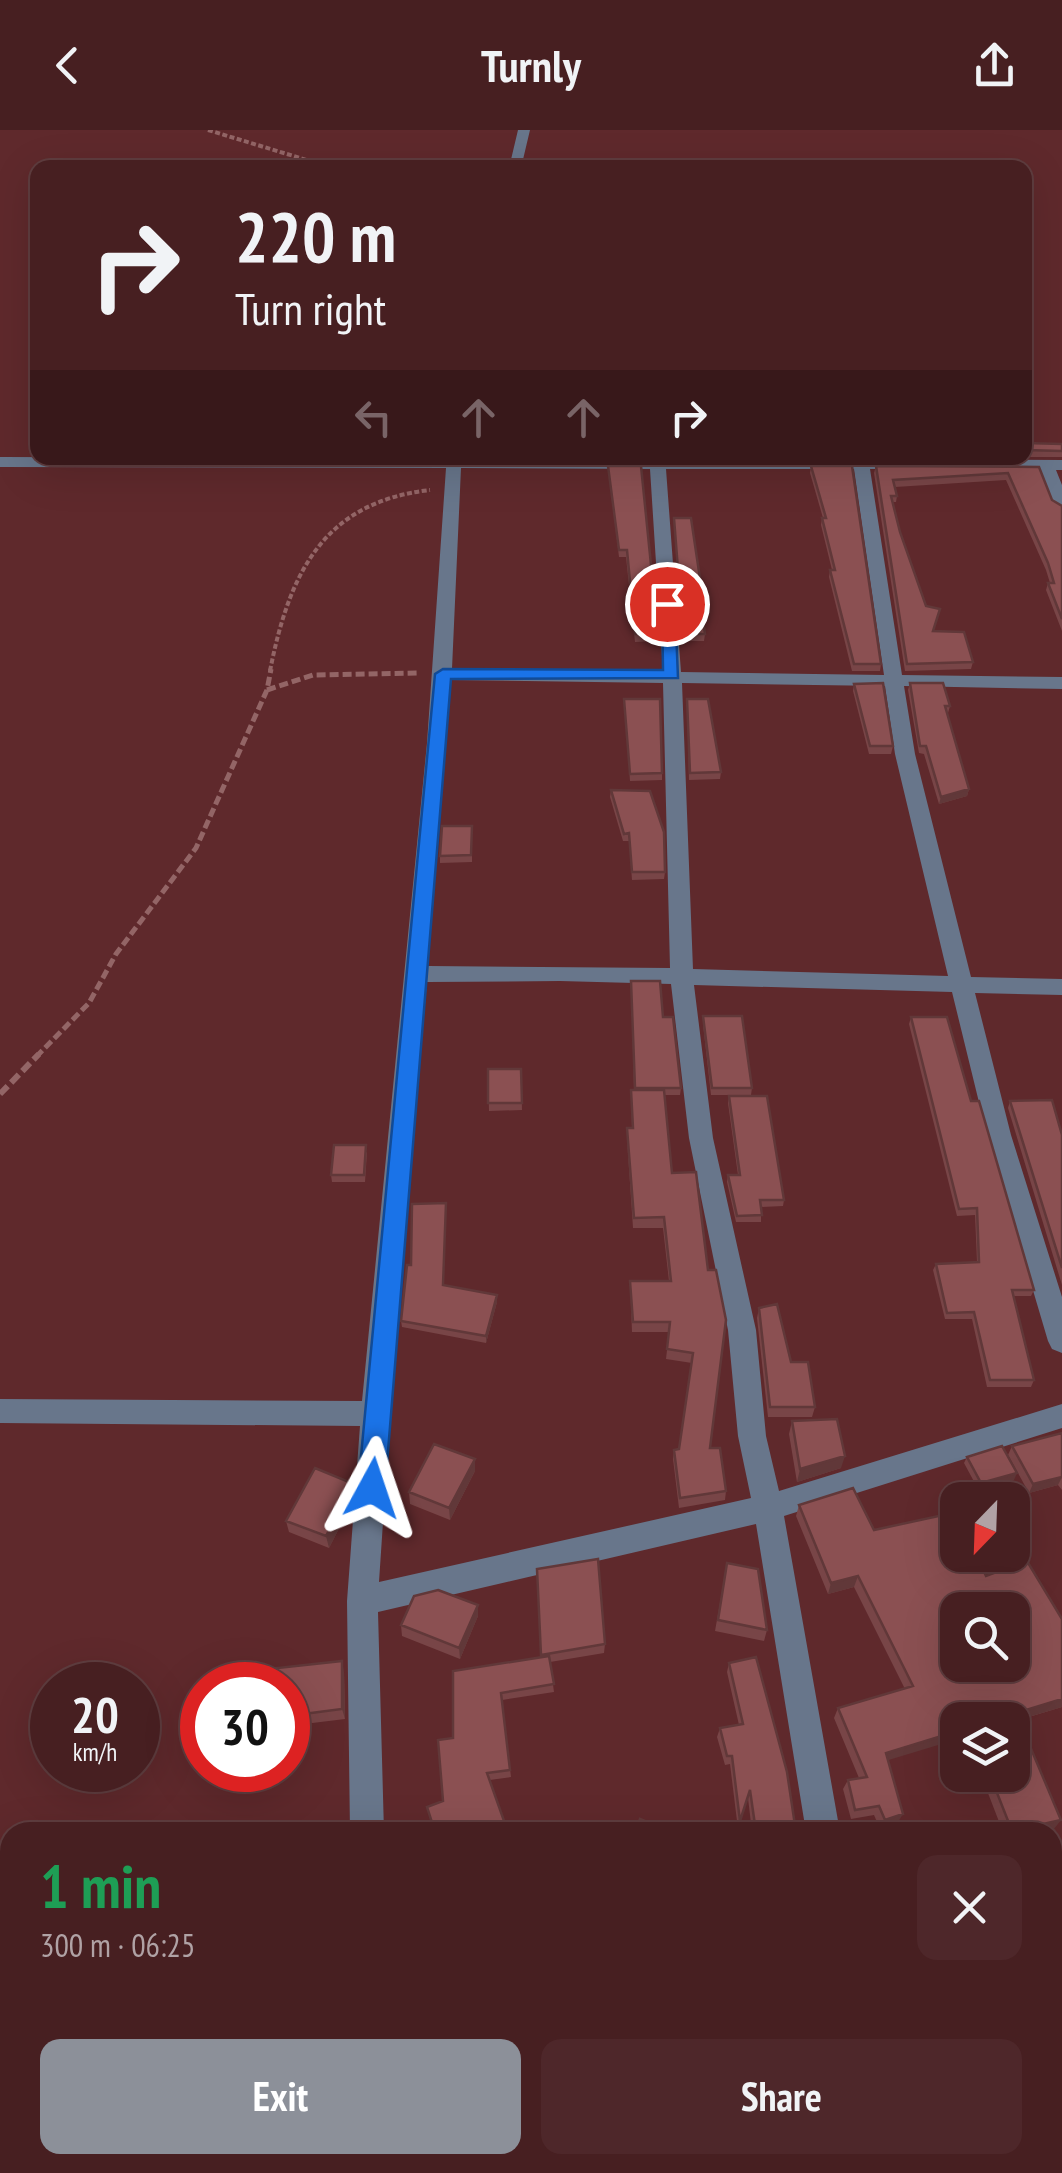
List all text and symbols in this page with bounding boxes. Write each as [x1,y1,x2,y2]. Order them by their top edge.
text: Turnly [481,36,581,94]
icon: back [40,38,95,93]
icon: share [967,38,1022,93]
text: 220 m [235,191,396,281]
icon: right [70,200,200,330]
text: Turn right [235,279,386,337]
icon: left [346,390,401,445]
icon: ahead [451,390,506,445]
icon: ahead [556,390,611,445]
icon: right [661,390,716,445]
pin [625,562,710,647]
icon: arrive [640,577,695,632]
position arrow [320,1436,424,1540]
north arrow [940,1482,1030,1572]
map controls [940,1482,1030,1792]
button: search [940,1592,1030,1682]
speed limit sign: 30 [180,1662,310,1792]
text: 20 [71,1682,119,1747]
button: layers [940,1702,1030,1792]
text: km/h [73,1736,117,1768]
text: 1 min [40,1847,161,1925]
button: close [917,1855,1022,1960]
text: 300 m · 06:25 [40,1924,195,1966]
button: Exit [40,2039,521,2154]
button: Share [541,2039,1022,2154]

